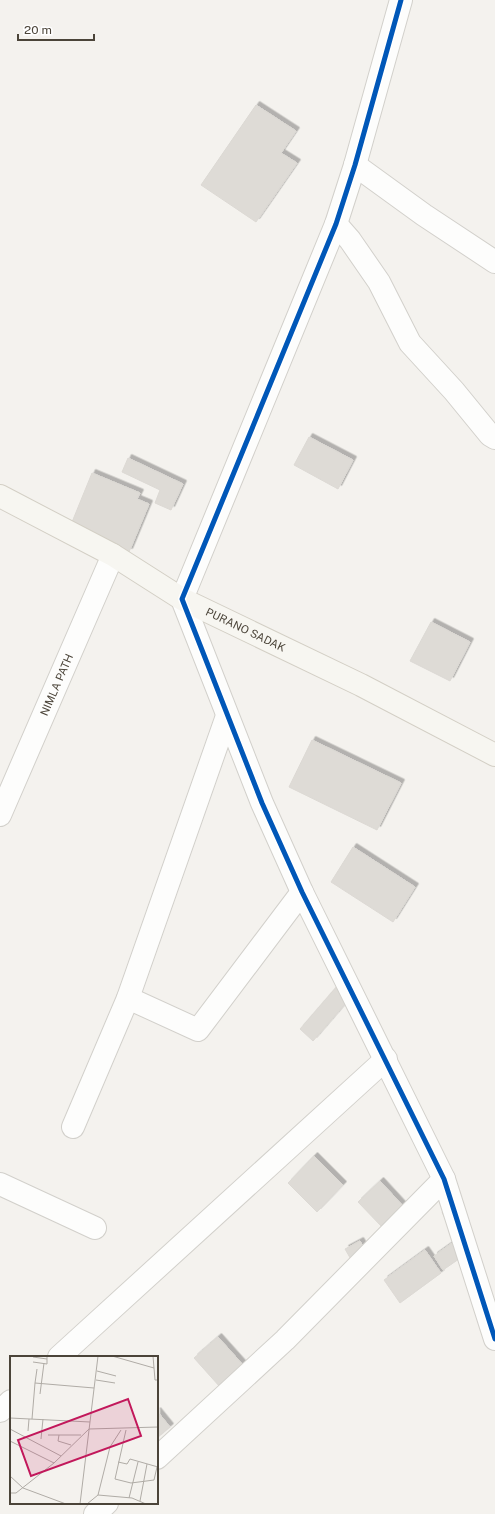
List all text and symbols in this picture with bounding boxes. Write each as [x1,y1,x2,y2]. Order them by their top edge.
scale bar [18,16,94,42]
text: 20 m [24,23,52,37]
street label: PURANO SADAK [204,605,288,654]
street label: NIMLA PATH [38,652,75,718]
inset map [10,1356,158,1504]

